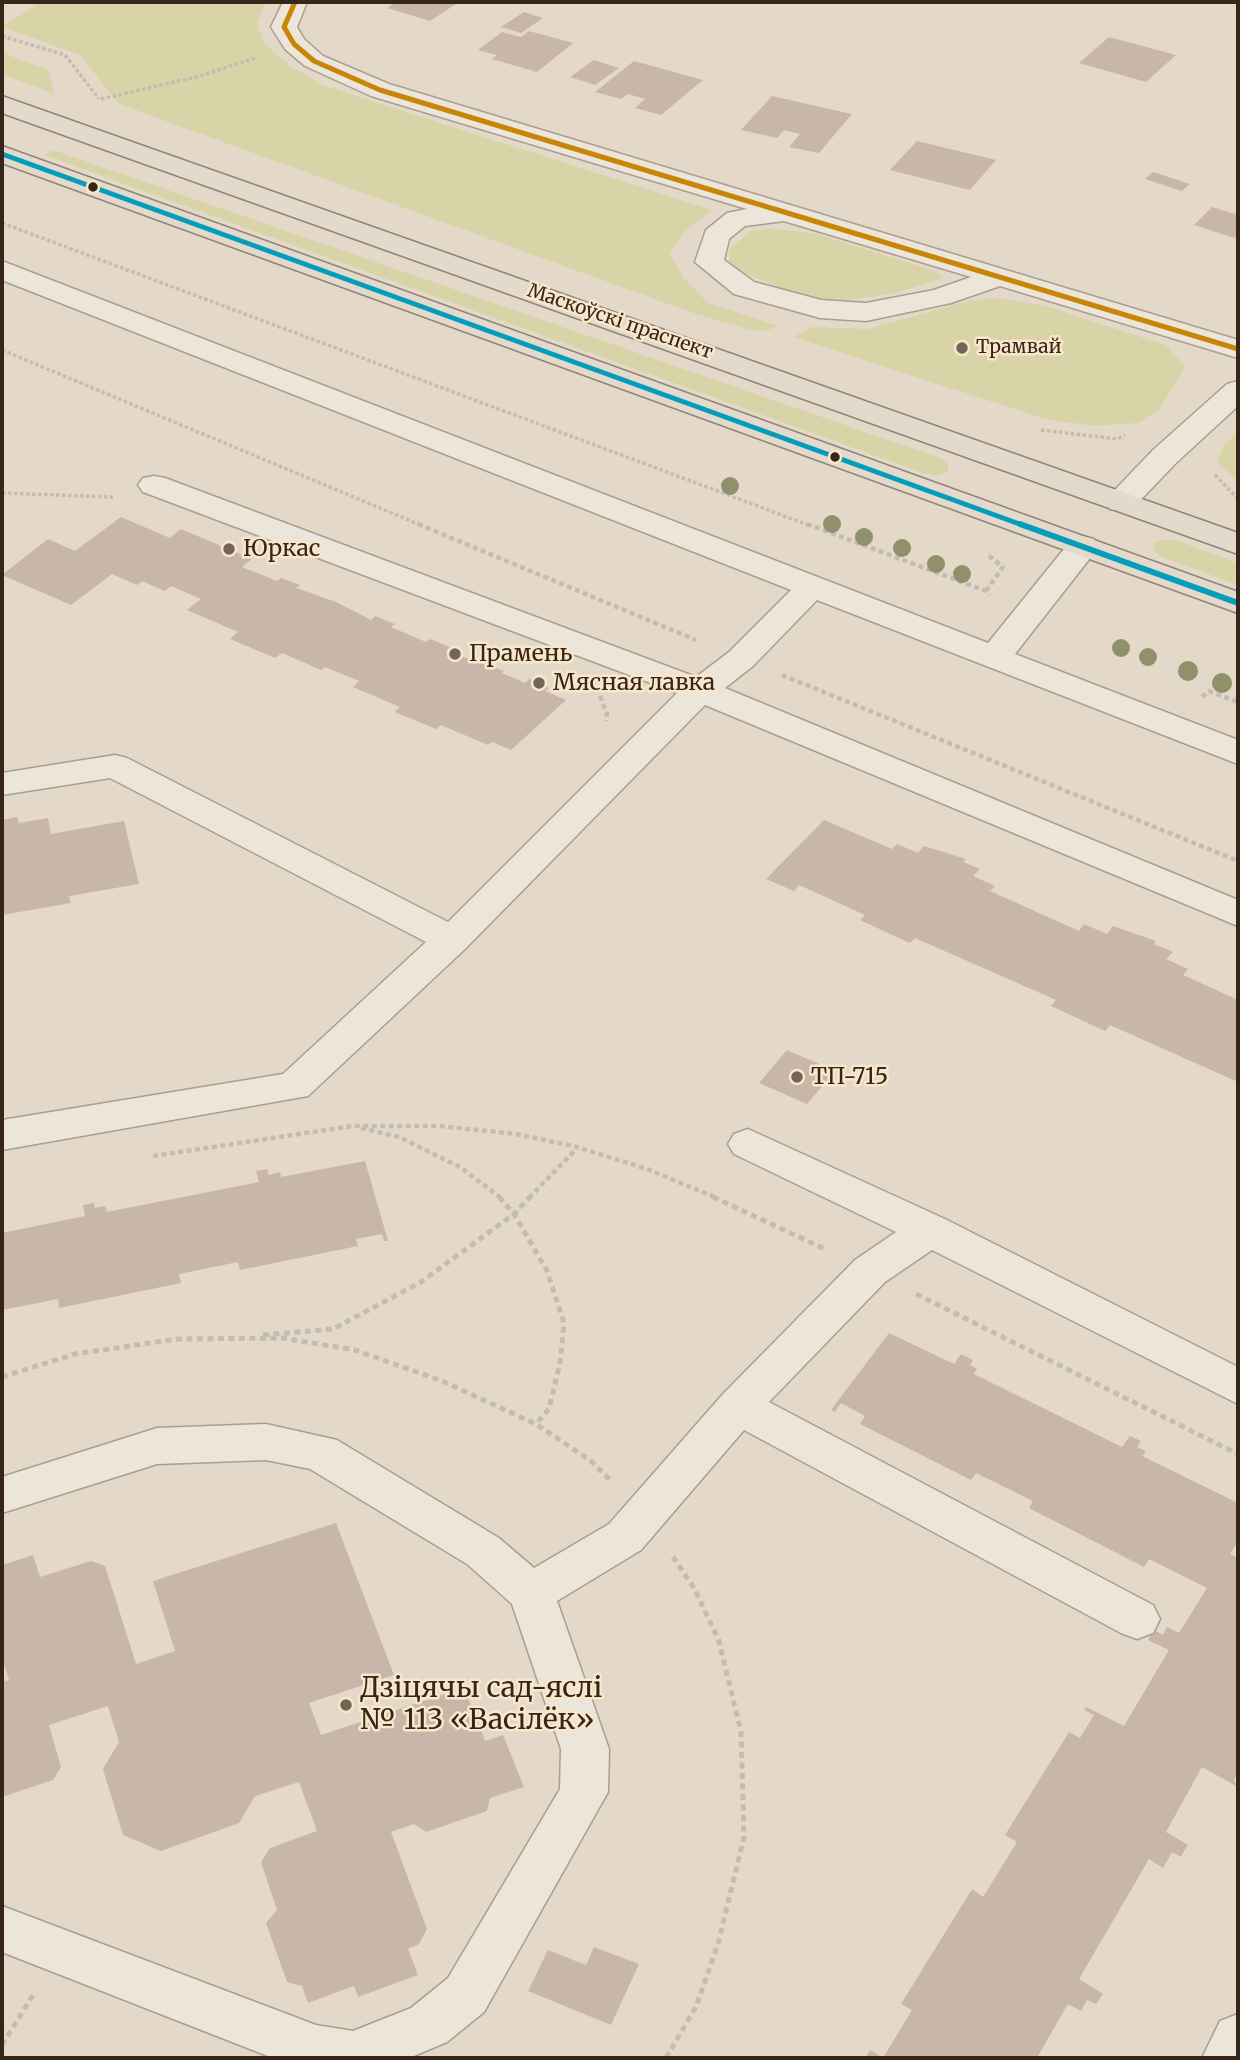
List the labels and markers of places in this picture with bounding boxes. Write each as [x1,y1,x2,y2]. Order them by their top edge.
unlabelled marker [86,180,100,194]
place label: Трамвай [976,337,1062,359]
marker: Трамвай [954,340,970,356]
unlabelled marker [828,450,842,464]
place label: Юркас [243,535,320,563]
marker: Юркас [221,541,237,557]
place label: Прамень [469,640,572,668]
marker: Прамень [447,646,463,662]
place label: Мясная лавка [553,669,715,697]
marker: Мясная лавка [531,675,547,691]
place label: ТП-715 [811,1063,888,1091]
marker: ТП-715 [789,1069,805,1085]
place label: Дзіцячы сад-яслі № 113 «Васілёк» [360,1672,602,1738]
marker: Дзіцячы сад-яслі № 113 «Васілёк» [338,1697,354,1713]

